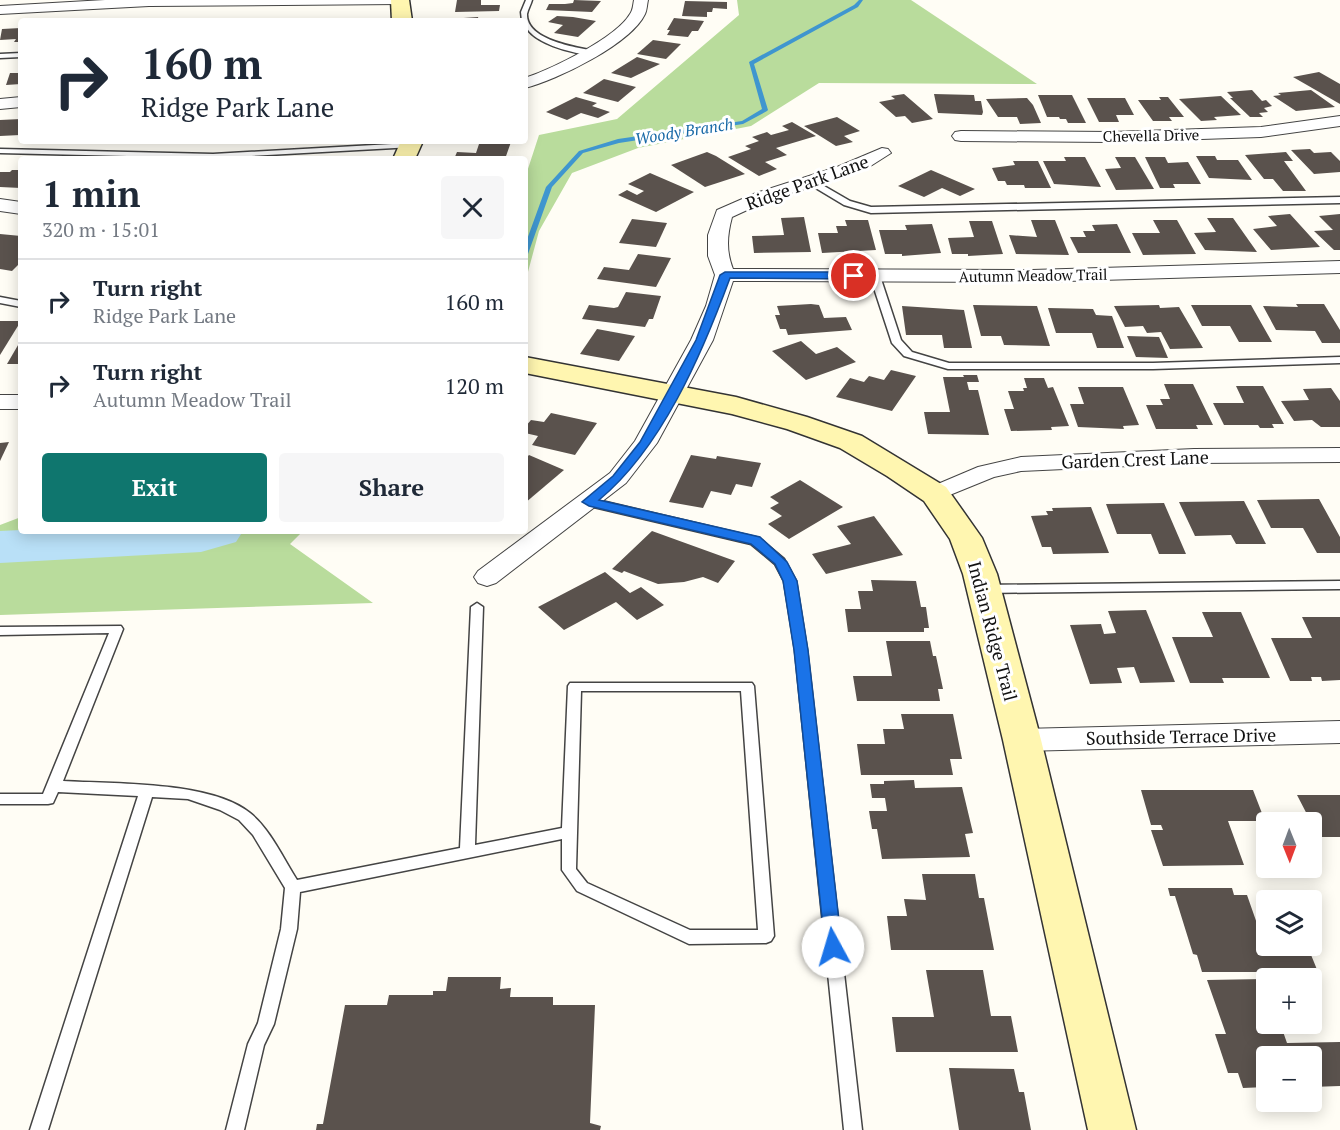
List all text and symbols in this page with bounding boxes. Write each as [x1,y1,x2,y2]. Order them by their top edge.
text: 160 m [141,35,262,91]
icon: right [42,42,120,120]
text: Ridge Park Lane [141,89,334,125]
water label: Woody Branch [633,112,735,150]
street label: Chevella Drive [1103,124,1199,146]
street label: Ridge Park Lane [742,149,872,215]
text: 1 min [42,170,140,217]
button: close [441,176,504,239]
text: 320 m · 15:01 [42,216,160,243]
pin [828,250,879,301]
icon: arrive [837,259,870,292]
street label: Autumn Meadow Trail [958,264,1108,286]
text: Turn right [93,273,202,302]
icon: right [42,285,75,318]
text: 160 m [444,287,504,316]
text: Ridge Park Lane [93,302,236,329]
text: Turn right [93,357,202,386]
icon: right [42,369,75,402]
text: 120 m [444,371,504,400]
text: Autumn Meadow Trail [93,386,291,413]
street label: Garden Crest Lane [1061,444,1209,474]
button: Exit [42,453,267,522]
button: Share [279,453,504,522]
street label: Indian Ridge Trail [963,558,1023,704]
street label: Southside Terrace Drive [1086,722,1276,750]
north arrow [1256,812,1322,878]
map controls [1256,812,1322,1112]
button: layers [1256,890,1322,956]
position arrow [801,915,865,979]
button: + [1256,968,1322,1034]
button: − [1256,1046,1322,1112]

